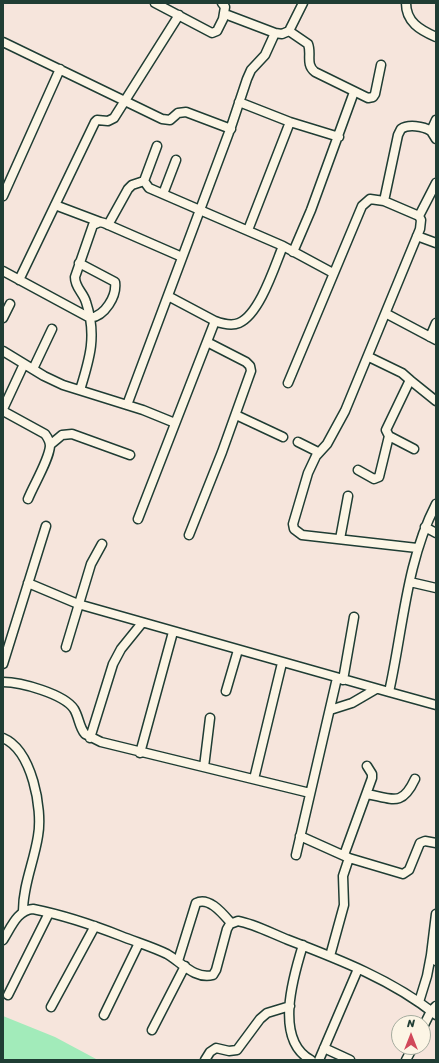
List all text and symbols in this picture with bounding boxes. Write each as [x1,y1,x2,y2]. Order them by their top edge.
text: N [407,1014,415,1033]
north arrow [391,1015,431,1055]

